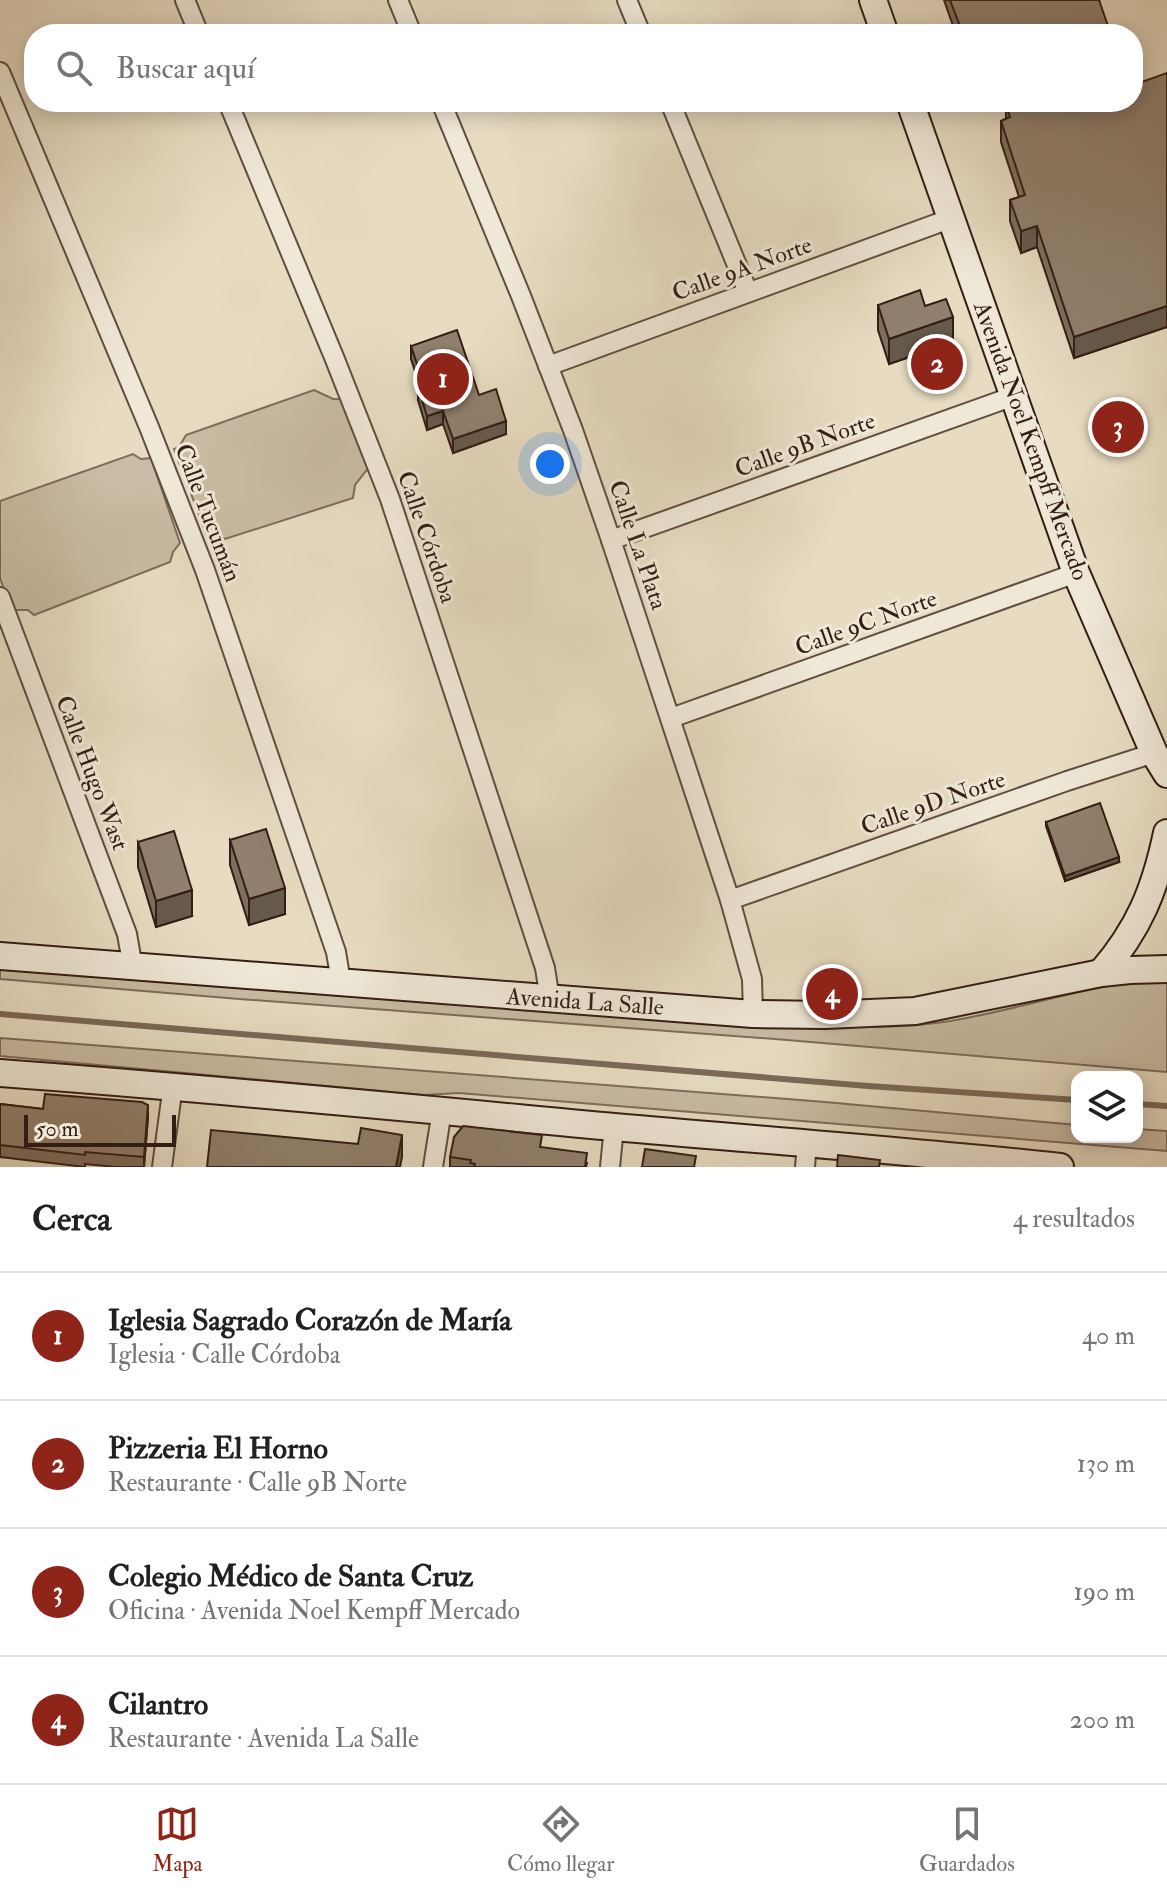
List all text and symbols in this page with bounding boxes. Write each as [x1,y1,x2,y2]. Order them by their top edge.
search box [24,24,1143,112]
icon: search [52,46,96,90]
text: Buscar aquí [116,50,255,87]
street label: Calle 9A Norte [668,229,816,309]
street label: Avenida Noel Kempff Mercado [966,296,1096,585]
pin: 2 [911,334,963,394]
pin: 1 [417,349,469,409]
pin: 3 [1092,397,1144,457]
street label: Calle 9B Norte [731,405,879,485]
street label: Calle Tucumán [167,440,249,586]
your location [530,444,570,484]
street label: Calle Córdoba [390,467,464,608]
street label: Calle La Plata [601,476,675,615]
street label: Calle 9C Norte [791,583,941,663]
street label: Calle Hugo Wast [48,691,136,855]
street label: Calle 9D Norte [857,764,1009,842]
pin: 4 [806,964,858,1024]
street label: Avenida La Salle [504,981,665,1023]
map controls [1071,1071,1143,1143]
button: layers [1071,1071,1143,1143]
scale bar [24,1111,176,1147]
text: 50 m [36,1115,78,1143]
text: Cerca [32,1198,111,1241]
text: 4 resultados [1013,1203,1135,1235]
text: Iglesia Sagrado Corazón de María [108,1302,512,1339]
text: 1 [53,1320,63,1352]
text: 40 m [1082,1320,1135,1352]
text: Iglesia · Calle Córdoba [108,1339,340,1371]
text: Pizzeria El Horno [108,1430,328,1467]
text: 2 [51,1448,65,1480]
text: 130 m [1077,1448,1135,1480]
text: Restaurante · Calle 9B Norte [108,1467,407,1499]
text: Colegio Médico de Santa Cruz [108,1558,473,1595]
text: 3 [53,1576,63,1608]
text: 190 m [1074,1576,1135,1608]
text: Oficina · Avenida Noel Kempff Mercado [108,1595,520,1627]
text: Cilantro [108,1686,208,1723]
text: 4 [51,1704,65,1736]
text: 200 m [1070,1704,1135,1736]
text: Restaurante · Avenida La Salle [108,1723,419,1755]
tab: Mapa [152,1802,203,1878]
tab: Cómo llegar [507,1802,614,1878]
tab: Guardados [919,1802,1015,1878]

